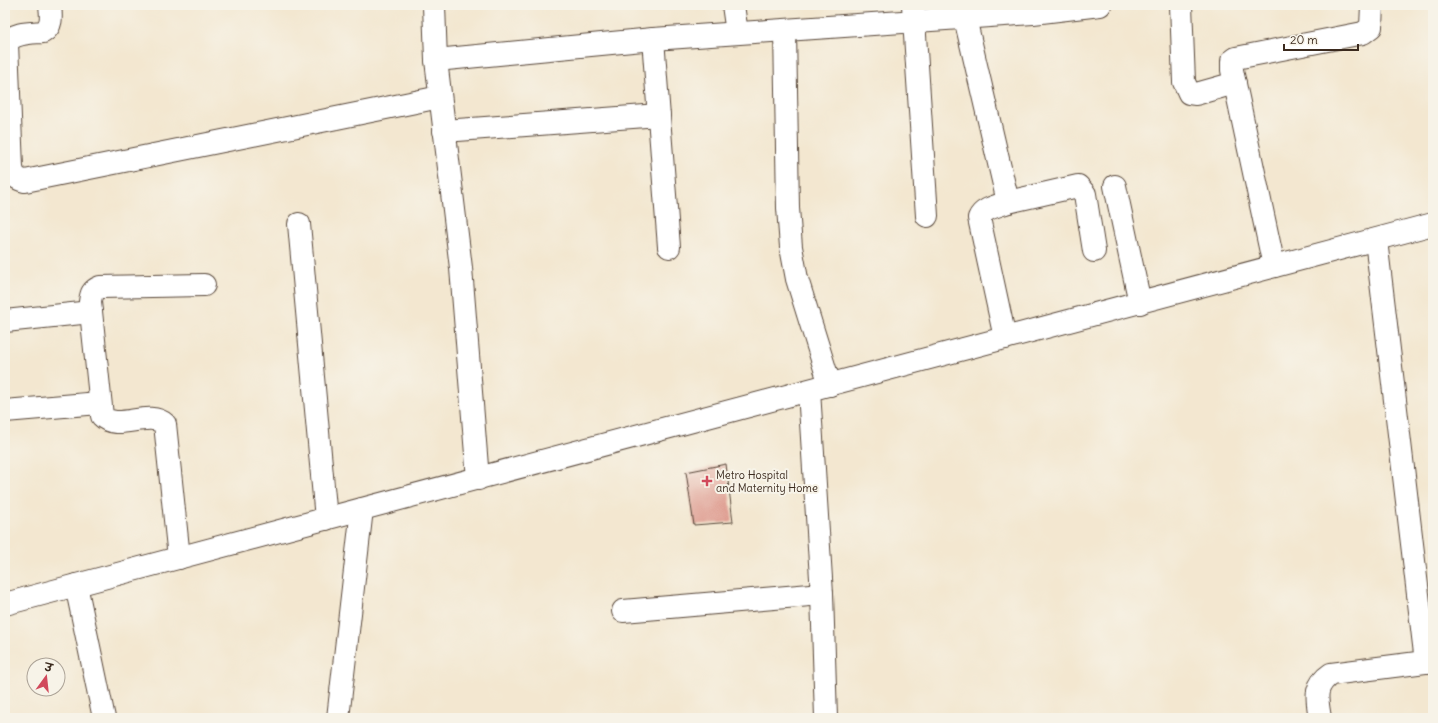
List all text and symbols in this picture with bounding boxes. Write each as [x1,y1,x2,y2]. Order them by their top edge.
scale bar [1284,26,1358,52]
text: 20 m [1290,32,1318,47]
place label: Metro Hospital and Maternity Home [716,468,818,495]
marker: Metro Hospital and Maternity Home [701,475,713,487]
north arrow [26,657,66,697]
text: उ [42,659,56,675]

